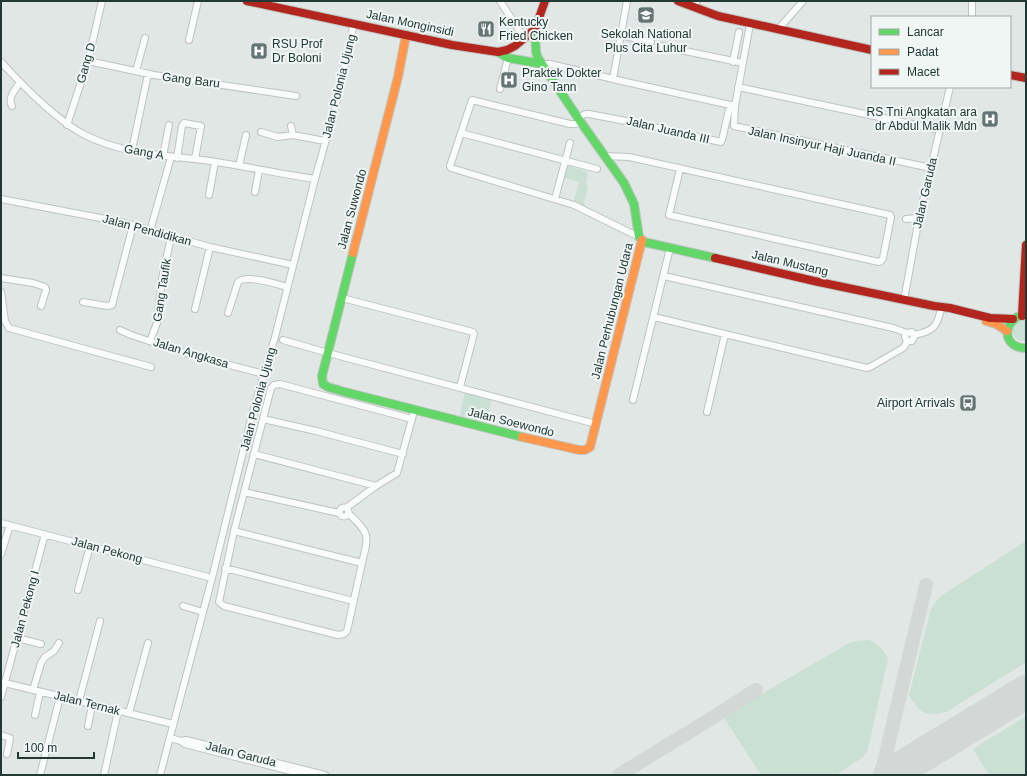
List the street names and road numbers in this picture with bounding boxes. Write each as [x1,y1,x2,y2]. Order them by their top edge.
street label: Jalan Monginsidi [365,7,455,39]
street label: Jalan Polonia Ujung [319,33,359,139]
street label: Gang D [74,41,99,85]
street label: Gang Baru [161,70,221,90]
street label: Jalan Juanda III [625,114,711,146]
street label: Jalan Insinyur Haji Juanda II [747,123,897,169]
street label: Gang A [123,142,165,162]
street label: Jalan Garuda [910,156,940,230]
street label: Jalan Suwondo [335,167,369,250]
street label: Jalan Pendidikan [101,211,193,249]
street label: Jalan Perhubungan Udara [588,241,636,381]
street label: Jalan Mustang [750,247,830,279]
street label: Gang Taufik [150,256,174,323]
street label: Jalan Angkasa [152,335,231,371]
street label: Jalan Polonia Ujung [237,346,279,452]
street label: Jalan Soewondo [466,404,556,440]
street label: Jalan Pekong [70,534,144,566]
street label: Jalan Pekong I [8,569,42,649]
street label: Jalan Ternak [52,688,123,718]
street label: Jalan Garuda [204,738,278,770]

